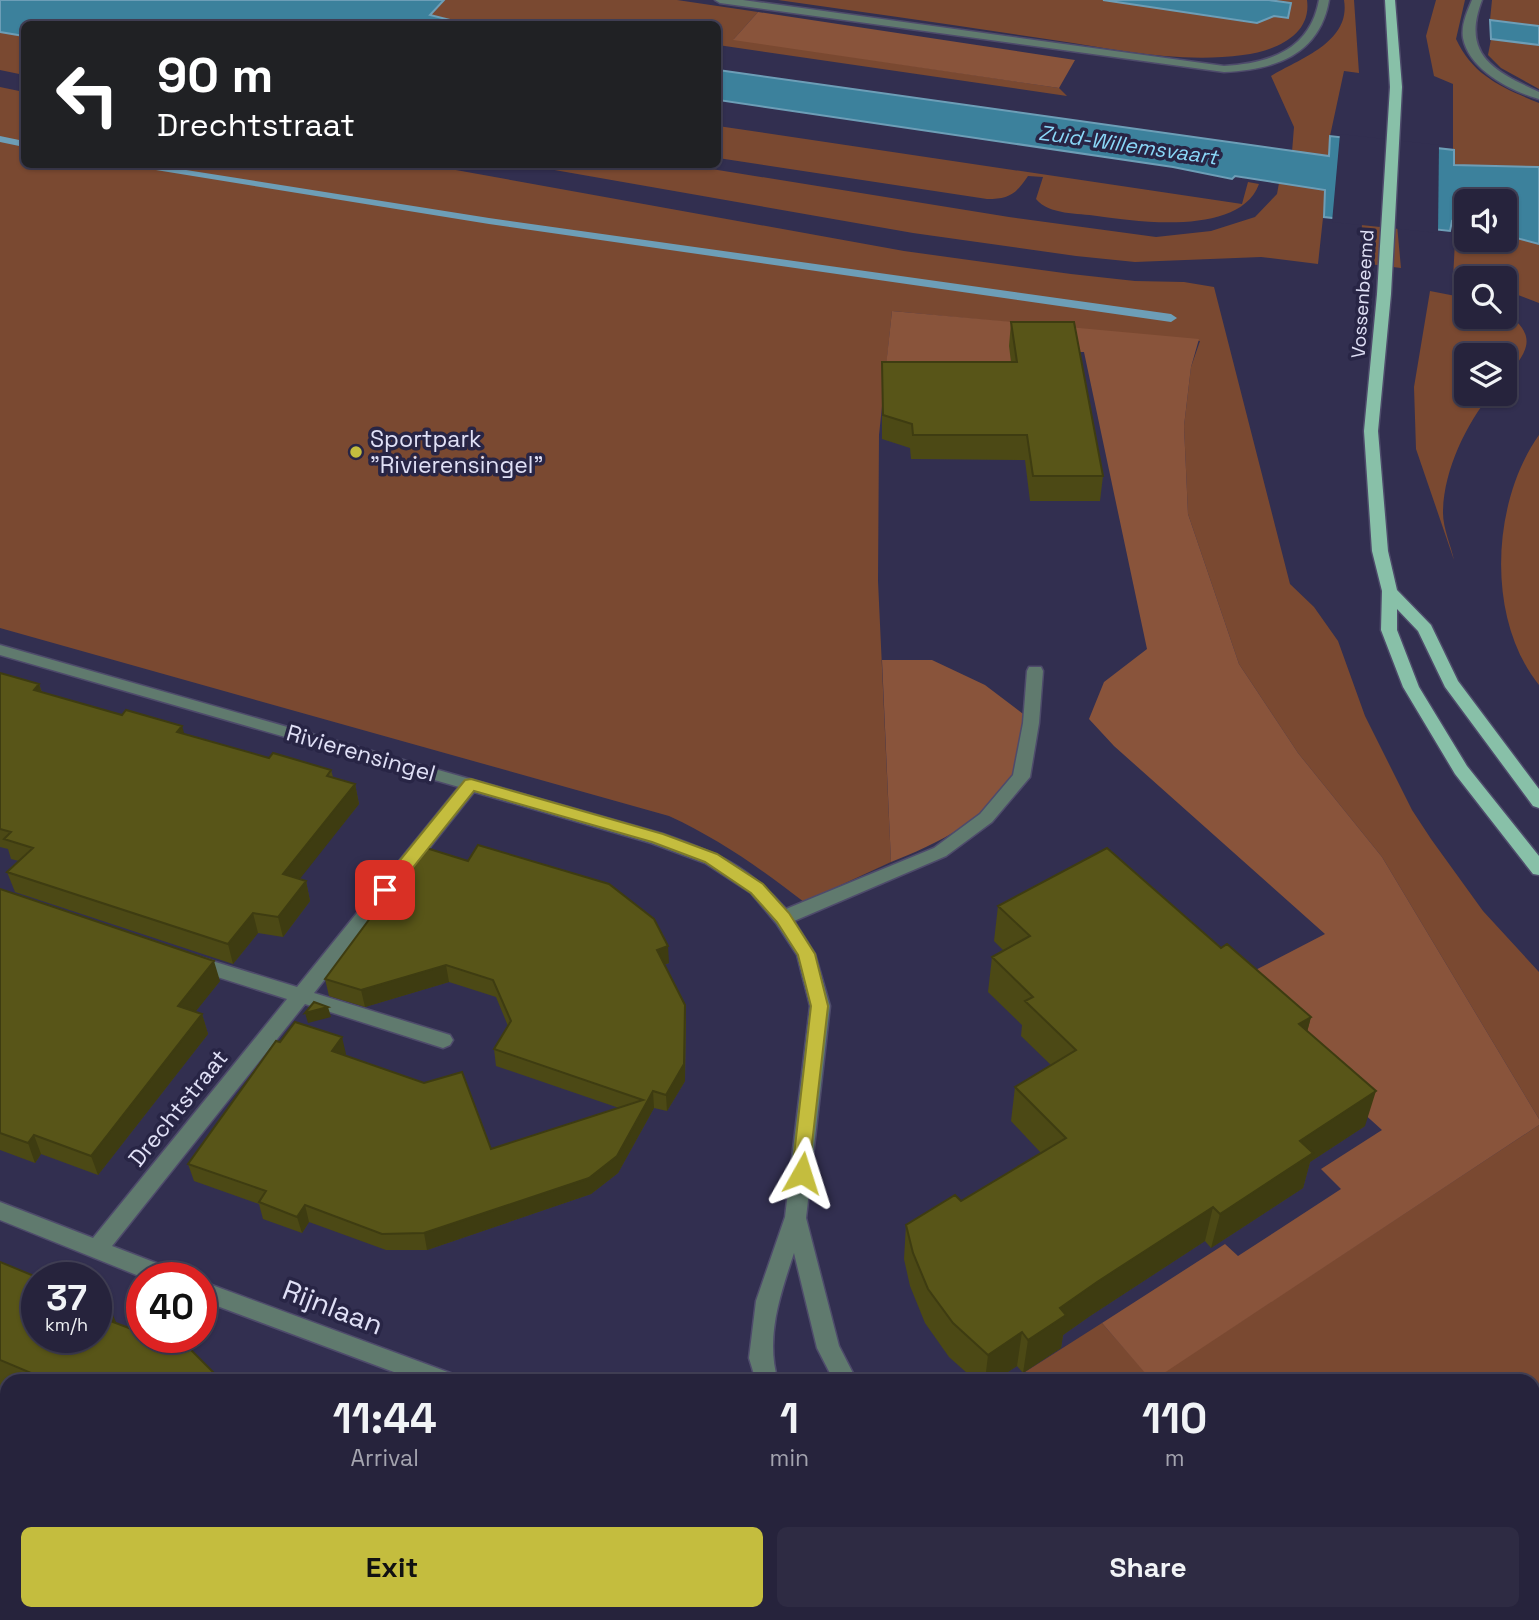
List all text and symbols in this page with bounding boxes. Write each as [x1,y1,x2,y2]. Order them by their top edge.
text: 90 m [157,44,273,106]
icon: left [42,49,133,140]
text: Drechtstraat [157,105,355,145]
water label: Zuid-Willemsvaart [1037,119,1222,171]
map controls [1454,189,1517,406]
button: sound [1454,189,1517,252]
street label: Vossenbeemd [1346,229,1379,359]
button: search [1454,266,1517,329]
button: layers [1454,343,1517,406]
place label: Sportpark "Rivierensingel" [370,424,543,480]
marker: Sportpark "Rivierensingel" [348,444,364,460]
street label: Rivierensingel [283,717,439,789]
pin [355,860,415,920]
icon: arrive [366,871,404,909]
street label: Drechtstraat [122,1043,234,1173]
position arrow [765,1136,839,1210]
speed limit sign: 40 [126,1262,217,1353]
street label: Rijnlaan [278,1271,388,1343]
text: 37 [46,1276,87,1320]
text: km/h [45,1313,88,1336]
text: 11:44 [333,1392,437,1445]
text: 1 [780,1392,799,1445]
text: 110 [1142,1392,1207,1445]
text: Arrival [351,1443,419,1473]
text: min [770,1443,809,1473]
text: m [1165,1443,1184,1473]
button: Exit [21,1527,763,1607]
button: Share [777,1527,1519,1607]

